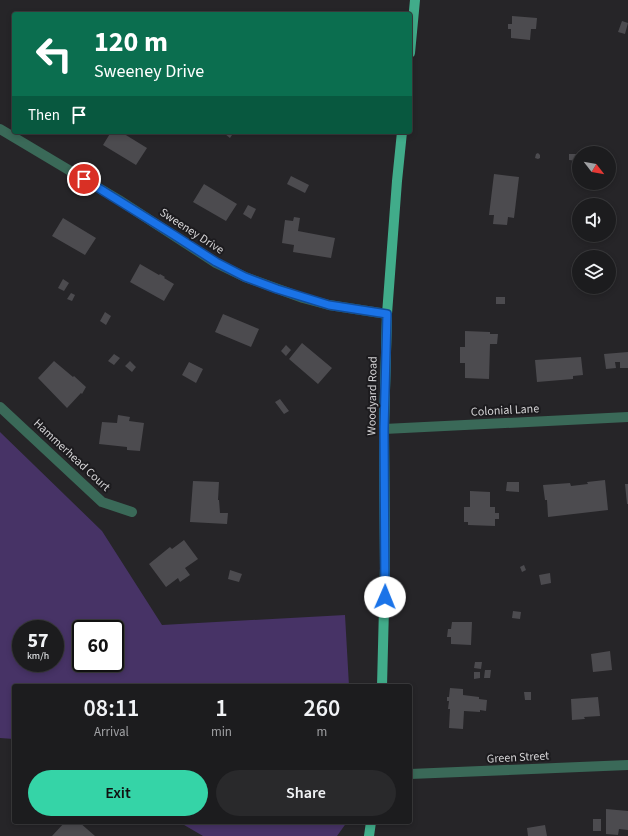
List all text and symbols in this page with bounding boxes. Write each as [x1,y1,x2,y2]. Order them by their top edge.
text: 120 m [94,22,168,62]
icon: left [28,28,80,80]
text: Sweeney Drive [94,59,204,84]
icon: arrive [68,104,90,126]
text: Then [28,105,60,126]
north arrow [572,146,616,190]
map controls [572,146,616,294]
pin [67,162,101,196]
icon: arrive [73,168,95,190]
button: sound [572,198,616,242]
street label: Sweeney Drive [156,204,227,259]
button: layers [572,250,616,294]
street label: Woodyard Road [363,356,382,436]
street label: Colonial Lane [470,400,540,421]
street label: Hammerhead Court [30,415,114,495]
position arrow [364,576,406,618]
speed limit sign: 60 [72,620,124,672]
text: 57 [27,627,49,655]
text: km/h [27,649,49,663]
text: 08:11 [84,691,139,726]
text: 1 [215,691,228,726]
text: 260 [304,691,340,726]
text: Arrival [94,723,129,741]
text: min [211,723,232,741]
text: m [317,723,327,741]
street label: Green Street [486,747,550,768]
button: Exit [28,770,208,816]
button: Share [216,770,396,816]

